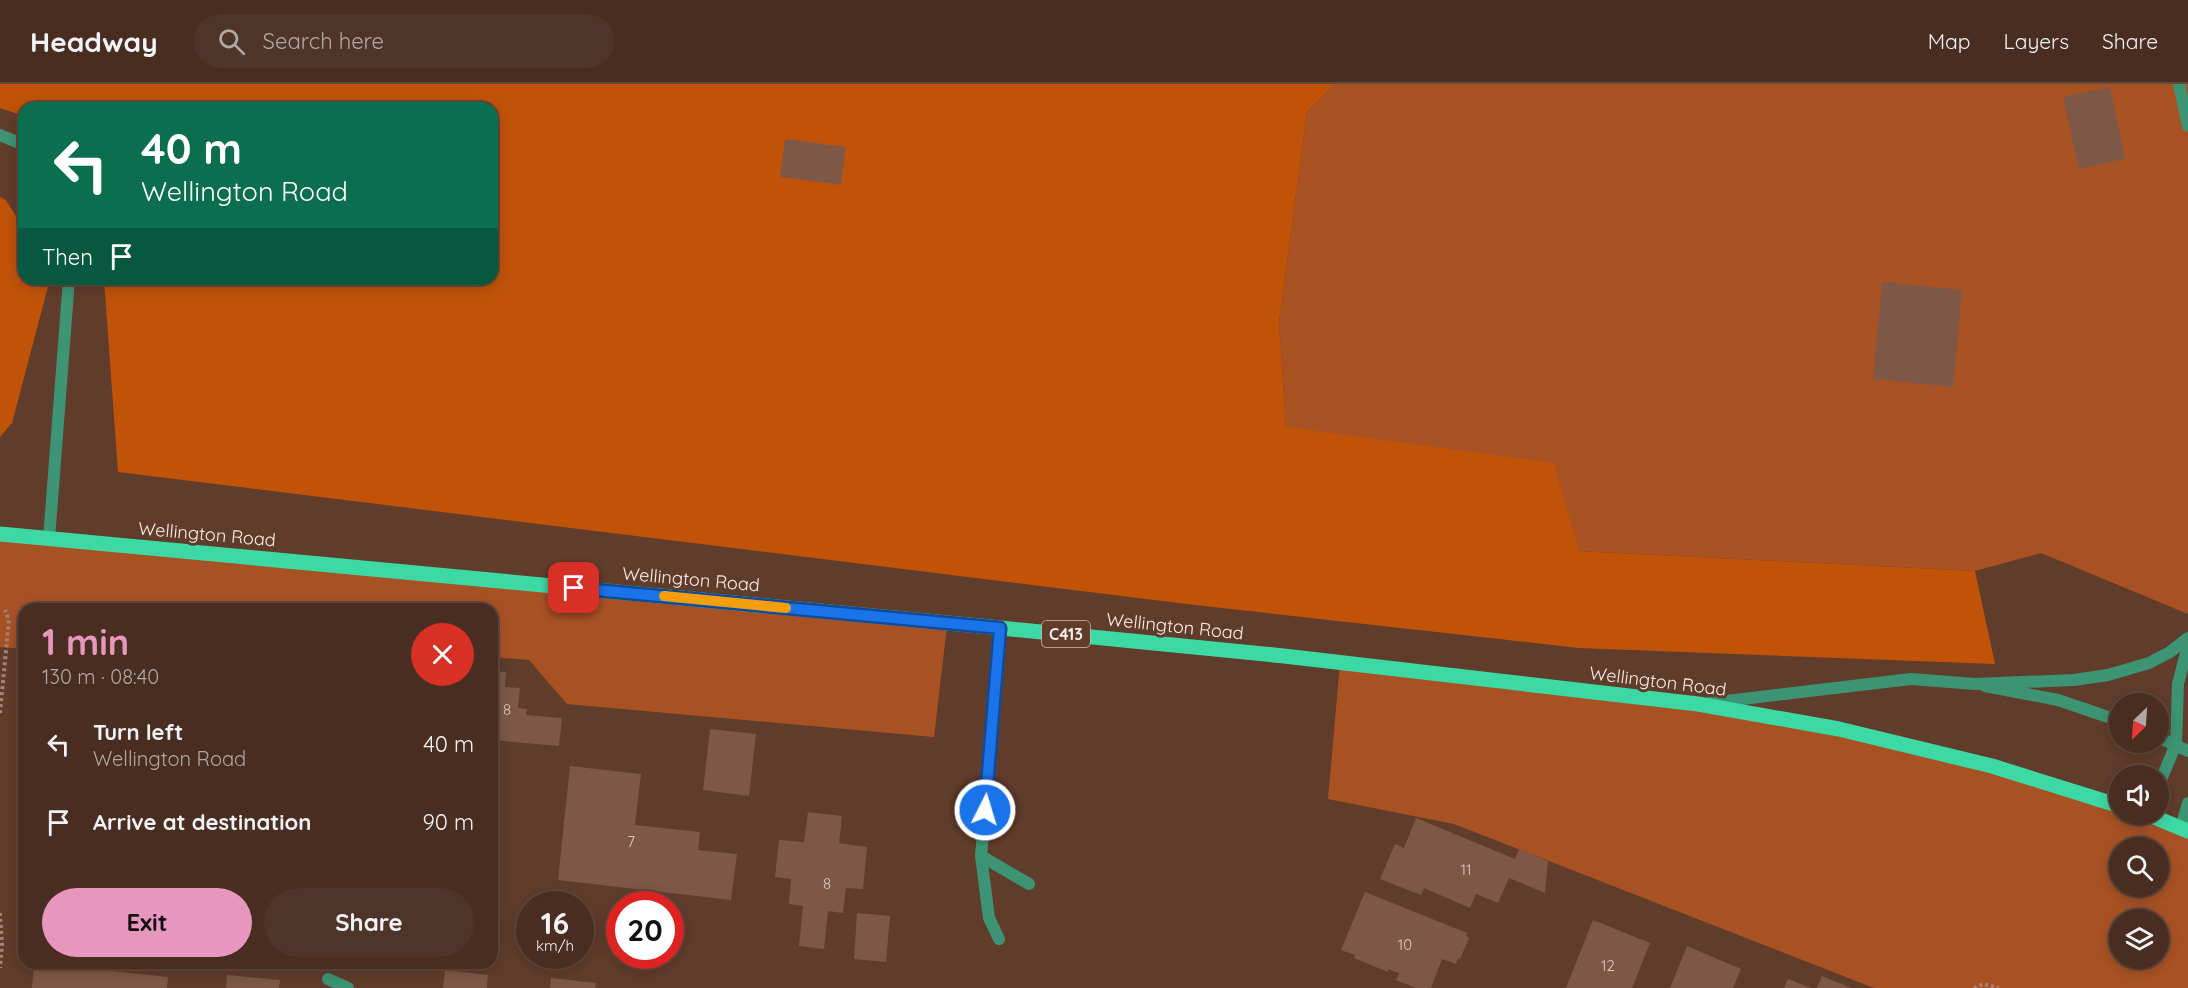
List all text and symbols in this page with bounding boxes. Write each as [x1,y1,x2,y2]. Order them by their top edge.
search box [194,14,614,68]
text: Headway [30,24,158,59]
icon: search [215,25,248,58]
text: Search here [263,27,384,55]
text: Map [1928,28,1971,54]
text: Layers [2004,28,2069,54]
text: Share [2102,28,2158,54]
text: 40 m [141,122,242,175]
icon: left [42,126,120,204]
text: Wellington Road [141,174,348,208]
icon: arrive [105,240,138,273]
text: Then [42,243,93,271]
street label: Wellington Road [137,517,277,551]
pin [548,562,599,613]
street label: Wellington Road [621,562,761,596]
icon: arrive [557,571,590,604]
street label: Wellington Road [1105,607,1245,645]
text: 1 min [42,619,129,664]
road number: C413 [1042,621,1090,647]
button: close [411,623,474,686]
street label: Wellington Road [1588,661,1728,701]
text: 130 m · 08:40 [42,664,159,689]
north arrow [2109,693,2169,753]
map controls [2109,693,2169,969]
house number: 8 [503,700,511,719]
text: Turn left [93,718,183,746]
icon: left [42,728,75,761]
text: 40 m [423,730,474,758]
text: Wellington Road [93,746,246,771]
button: sound [2109,765,2169,825]
position arrow [953,778,1017,842]
icon: arrive [42,806,75,839]
text: Arrive at destination [93,808,311,836]
text: 90 m [423,808,474,836]
house number: 7 [627,832,635,851]
button: search [2109,837,2169,897]
house number: 11 [1460,860,1472,879]
house number: 8 [823,874,831,893]
button: Exit [42,888,252,957]
button: Share [264,888,474,957]
speed limit sign: 20 [606,891,684,969]
text: 16 [541,904,569,942]
button: layers [2109,909,2169,969]
house number: 10 [1398,935,1412,954]
text: km/h [536,936,574,955]
house number: 12 [1601,956,1615,975]

